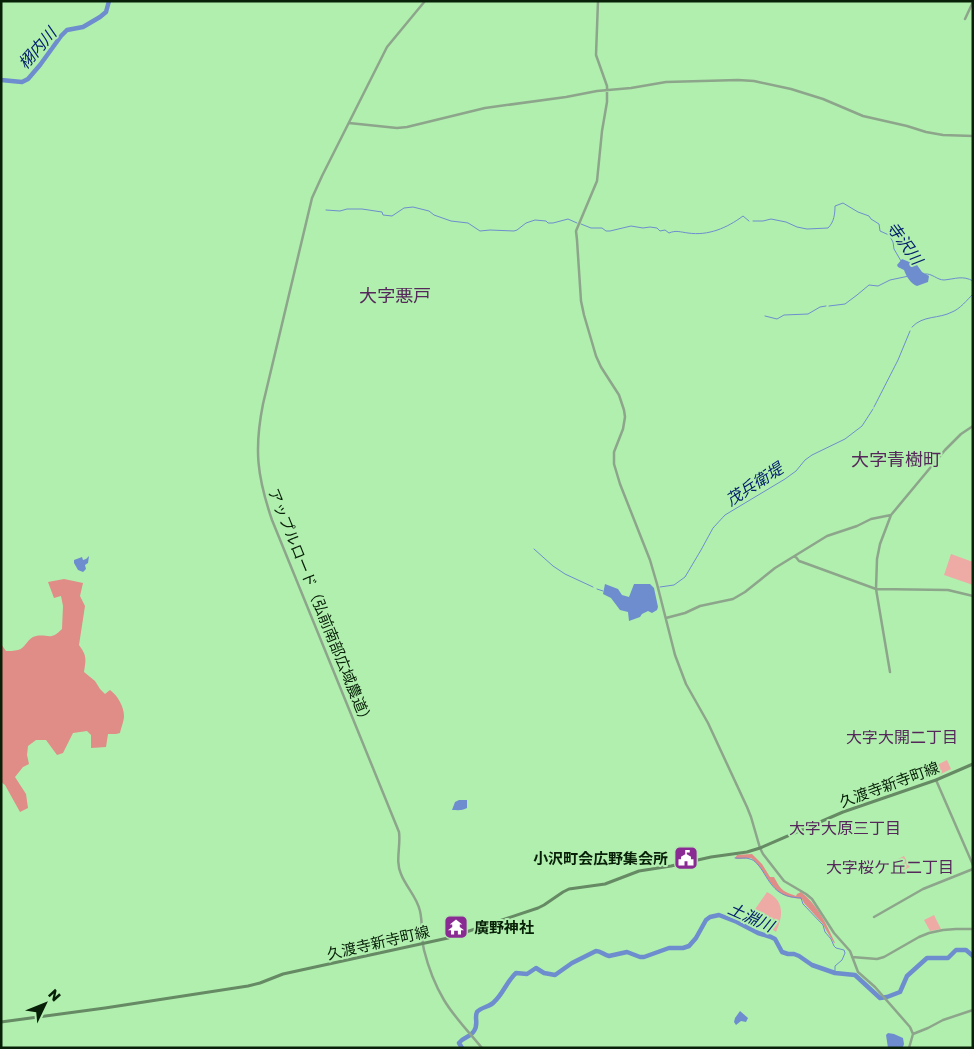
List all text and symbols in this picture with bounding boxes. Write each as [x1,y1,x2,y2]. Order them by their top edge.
water label: 栩内川 [14,22,62,73]
water label: 寺沢川 [883,218,928,270]
district label: 大字悪戸 [359,284,431,306]
district label: 大字青樹町 [851,448,941,470]
water label: 茂兵衛堤 [722,457,788,510]
street label: アップルロード（弘前南部広域農道） [265,485,377,729]
district label: 大字大開二丁目 [846,727,958,747]
street label: 久渡寺新寺町線 [837,758,941,810]
district label: 大字大原三丁目 [789,818,901,838]
public building icon: 小沢町会広野集会所 [673,845,699,871]
place label: 小沢町会広野集会所 [533,849,668,867]
district label: 大字桜ケ丘二丁目 [826,857,954,877]
water label: 土淵川 [725,898,779,937]
temple icon: 廣野神社 [443,914,469,940]
place label: 廣野神社 [474,918,534,936]
street label: 久渡寺新寺町線 [325,921,431,963]
north arrow [20,979,70,1029]
text: N [45,985,65,1004]

